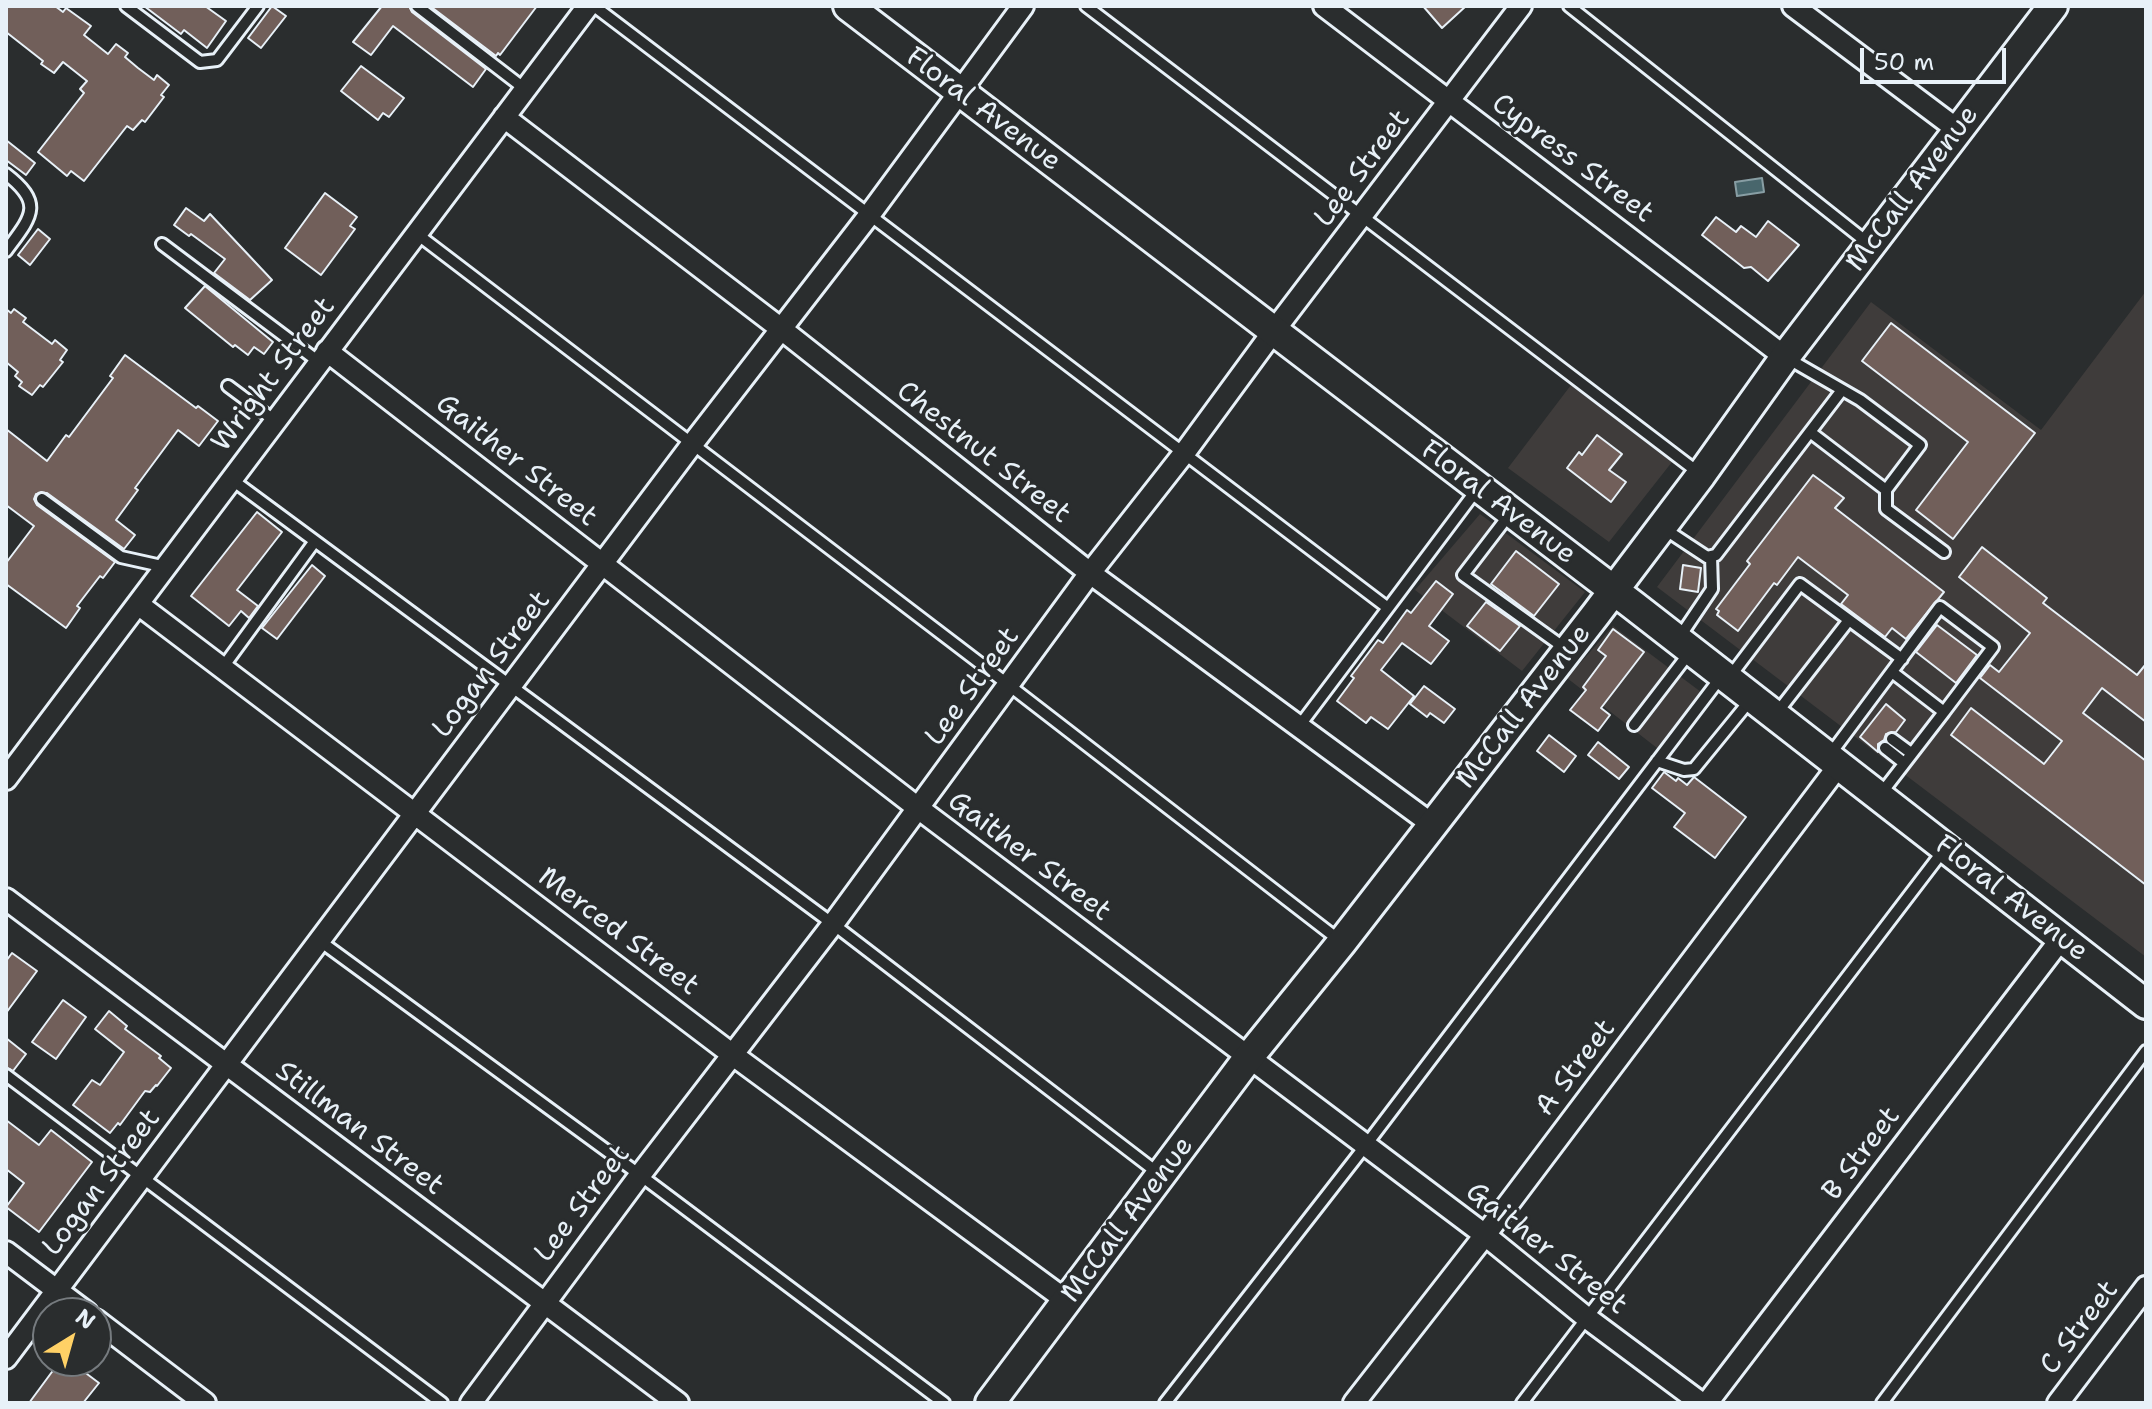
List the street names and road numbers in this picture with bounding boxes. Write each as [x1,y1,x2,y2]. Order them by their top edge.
street label: Floral Avenue [899,41,1067,179]
street label: Cypress Street [1484,87,1660,231]
street label: McCall Avenue [1840,99,1986,279]
street label: Lee Street [1308,104,1418,234]
street label: Wright Street [205,291,343,459]
street label: Chestnut Street [889,375,1077,531]
street label: Gaither Street [429,388,603,534]
street label: Floral Avenue [1414,434,1582,572]
street label: Logan Street [426,585,558,745]
street label: McCall Avenue [1449,618,1599,796]
street label: Lee Street [919,621,1027,753]
street label: Gaither Street [941,785,1117,929]
street label: Floral Avenue [1928,829,2094,969]
street label: Merced Street [531,861,705,1003]
street label: A Street [1529,1013,1623,1123]
street label: Stillman Street [268,1055,450,1203]
street label: B Street [1816,1101,1908,1207]
street label: Logan Street [36,1103,168,1263]
street label: McCall Avenue [1055,1130,1201,1310]
street label: Lee Street [528,1139,638,1269]
street label: Gaither Street [1459,1176,1633,1322]
street label: C Street [2034,1274,2126,1382]

